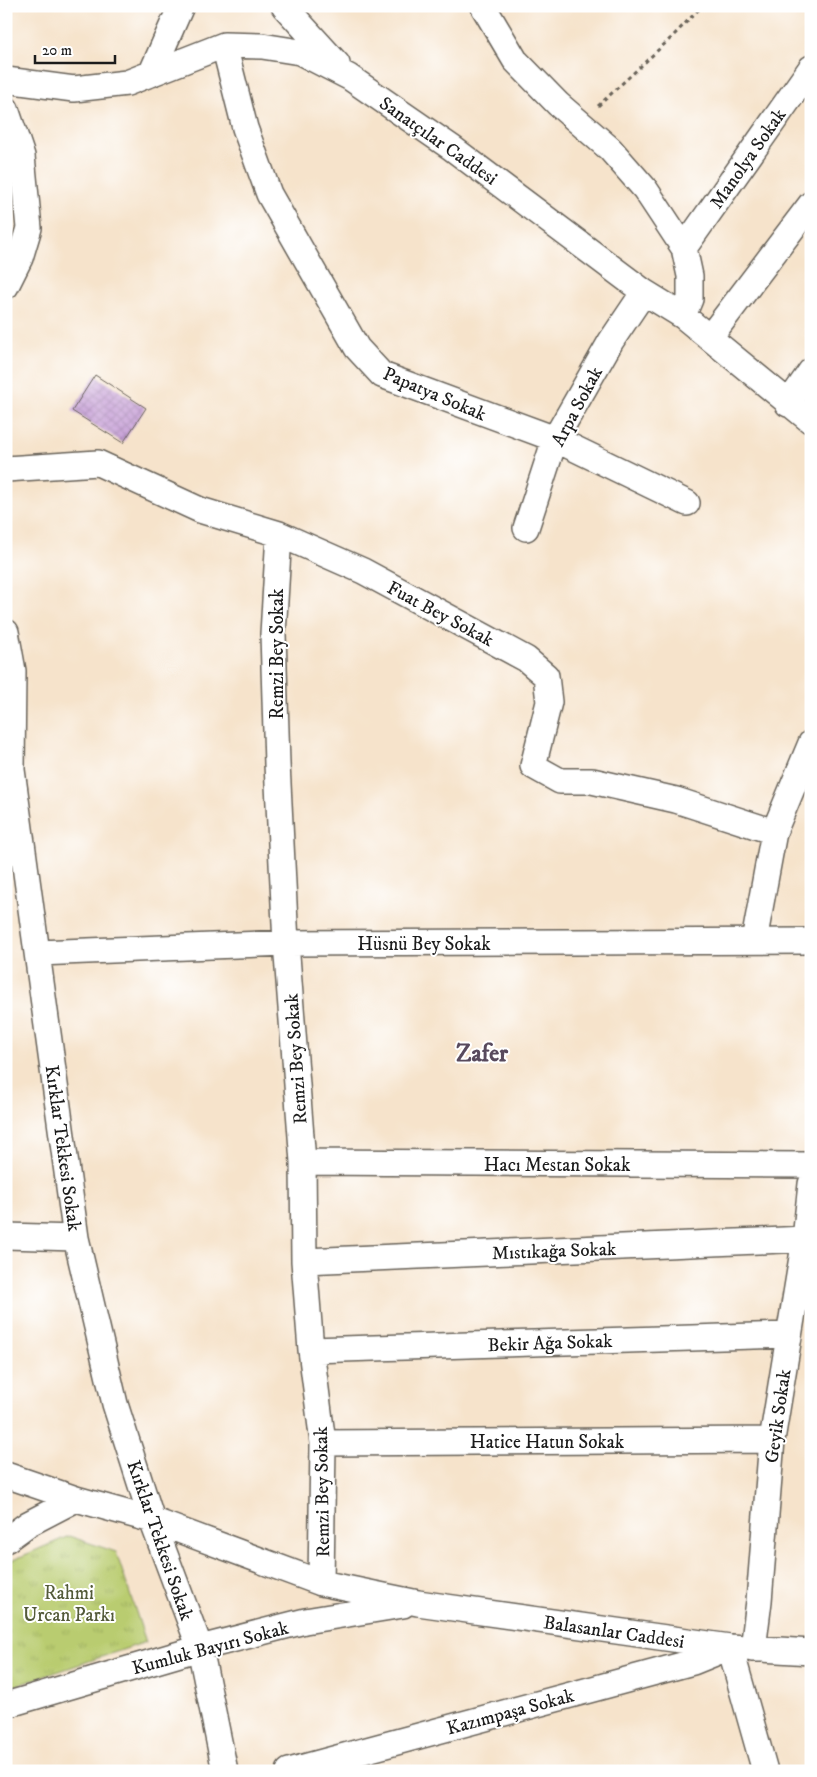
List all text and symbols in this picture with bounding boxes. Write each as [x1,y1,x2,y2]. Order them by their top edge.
scale bar [35,32,115,64]
text: 20 m [42,41,72,60]
street label: Sanatçılar Caddesi [375,92,502,191]
street label: Manolya Sokak [705,104,792,213]
street label: Papatya Sokak [379,362,490,427]
street label: Arpa Sokak [547,362,608,450]
street label: Fuat Bey Sokak [383,577,498,652]
street label: Remzi Bey Sokak [266,588,289,719]
street label: Hüsnü Bey Sokak [357,933,491,956]
street label: Remzi Bey Sokak [280,992,313,1125]
district label: Zafer [456,1039,509,1069]
street label: Kırklar Tekkesi Sokak [39,1064,86,1233]
street label: Hacı Mestan Sokak [484,1154,631,1177]
street label: Mıstıkağa Sokak [491,1238,617,1265]
street label: Bekir Ağa Sokak [487,1330,613,1357]
street label: Geyik Sokak [761,1367,797,1465]
street label: Remzi Bey Sokak [310,1426,335,1558]
street label: Hatice Hatun Sokak [470,1431,625,1454]
street label: Kırklar Tekkesi Sokak [121,1457,198,1624]
park label: Rahmi Urcan Parkı [23,1582,115,1627]
street label: Balasanlar Caddesi [542,1611,686,1654]
street label: Kumluk Bayırı Sokak [130,1616,292,1680]
street label: Kazımpaşa Sokak [444,1684,577,1741]

